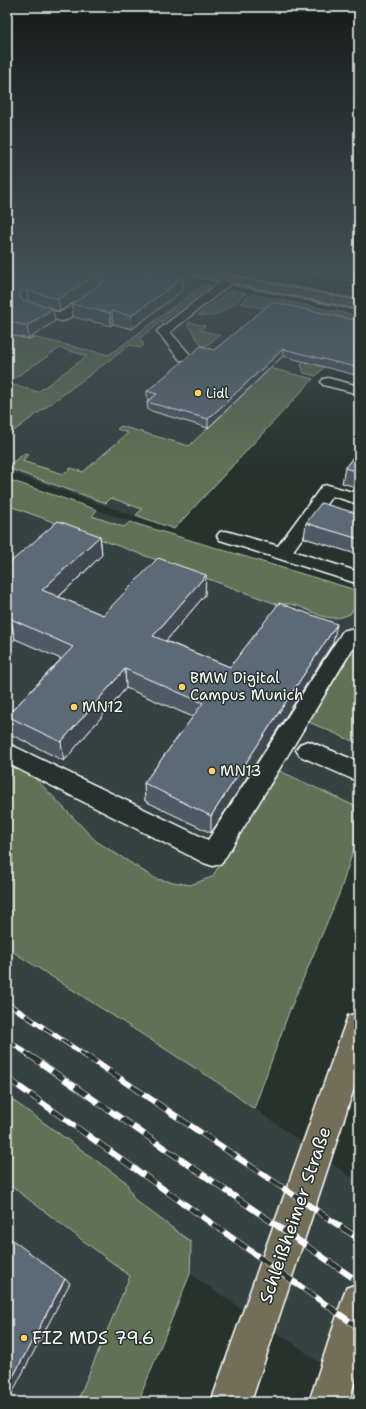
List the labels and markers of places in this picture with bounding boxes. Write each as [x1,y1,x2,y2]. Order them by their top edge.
place label: Lidl [206,385,228,402]
marker: Lidl [193,388,203,398]
place label: BMW Digital Campus Munich [190,668,303,705]
marker: BMW Digital Campus Munich [177,682,187,692]
place label: MN12 [82,697,124,717]
marker: MN12 [69,702,79,712]
place label: MN13 [220,761,262,781]
marker: MN13 [207,766,217,776]
place label: FIZ MDS 79.6 [32,1326,154,1350]
marker: FIZ MDS 79.6 [19,1333,29,1343]

